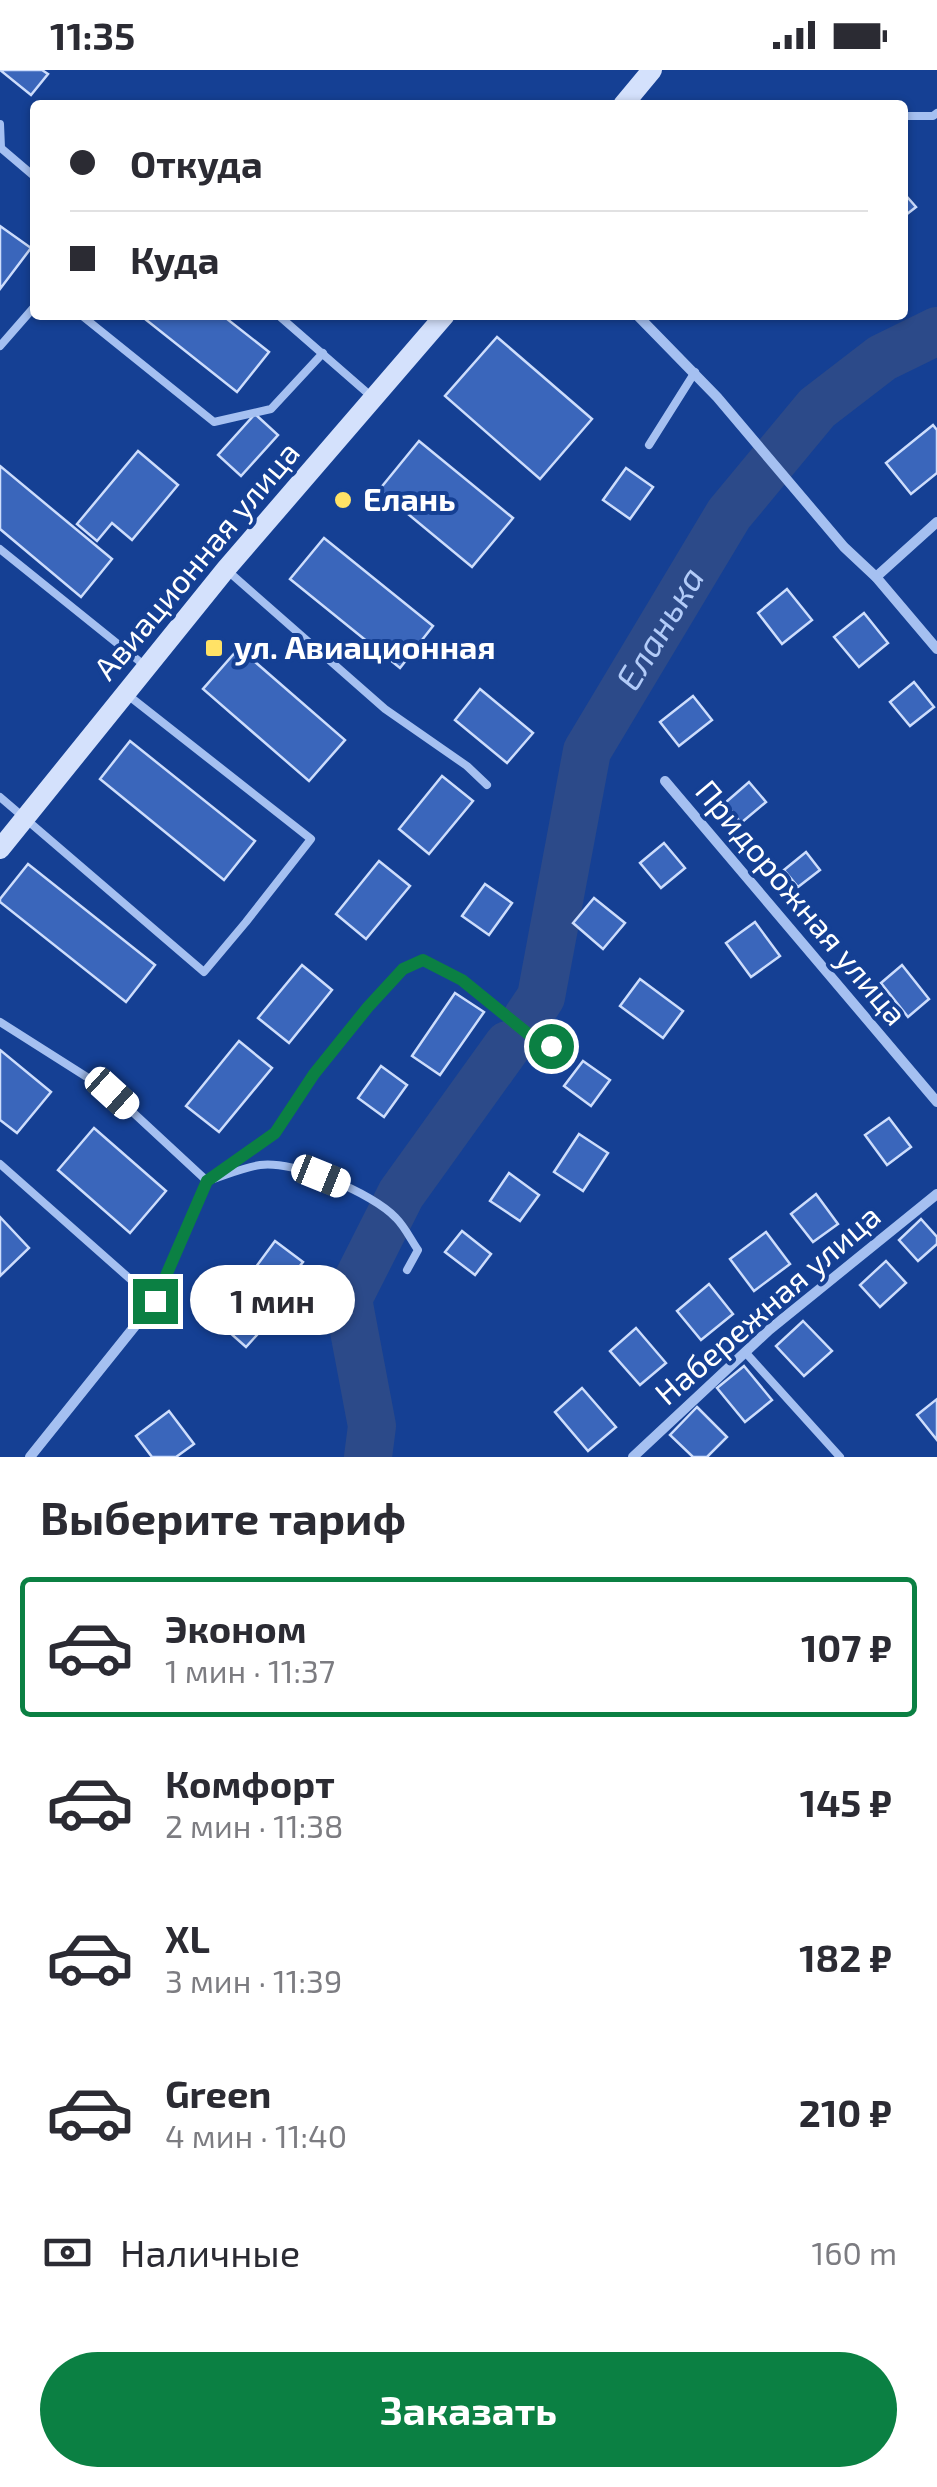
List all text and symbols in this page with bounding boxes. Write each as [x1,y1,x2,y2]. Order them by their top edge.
text: 11:35 [50,12,135,58]
text: Откуда [130,140,263,186]
text: Куда [130,236,219,282]
street label: Авиационная улица [85,433,307,687]
place label: Елань [363,479,455,517]
marker: Елань [332,489,354,511]
water label: Еланька [606,559,712,697]
place label: ул. Авиационная [234,627,495,666]
marker: ул. Авиационная [203,637,225,659]
street label: Придорожная улица [688,772,916,1033]
route start [529,1024,574,1069]
car [80,1062,144,1124]
car [288,1151,354,1201]
street label: Набережная улица [646,1195,888,1412]
callout: 1 мин [190,1266,355,1336]
route end [133,1279,178,1324]
text: 1 мин [230,1281,315,1319]
text: Выберите тариф [40,1490,406,1544]
icon: car [45,1602,135,1692]
text: Эконом [165,1605,307,1651]
text: 107 ₽ [801,1624,892,1670]
text: 1 мин · 11:37 [165,1651,335,1689]
icon: car [45,1757,135,1847]
text: Комфорт [165,1760,335,1806]
text: 145 ₽ [800,1779,892,1825]
text: 2 мин · 11:38 [165,1806,344,1844]
icon: car [45,1912,135,2002]
text: XL [165,1915,210,1961]
text: 182 ₽ [799,1934,892,1980]
text: 3 мин · 11:39 [165,1961,342,1999]
icon: car [45,2067,135,2157]
text: Green [165,2070,271,2116]
text: 210 ₽ [799,2089,892,2135]
text: 4 мин · 11:40 [165,2116,347,2154]
icon: cash [40,2225,95,2280]
text: Наличные [120,2229,300,2275]
text: 160 m [811,2233,897,2271]
button: Заказать [40,2352,897,2467]

